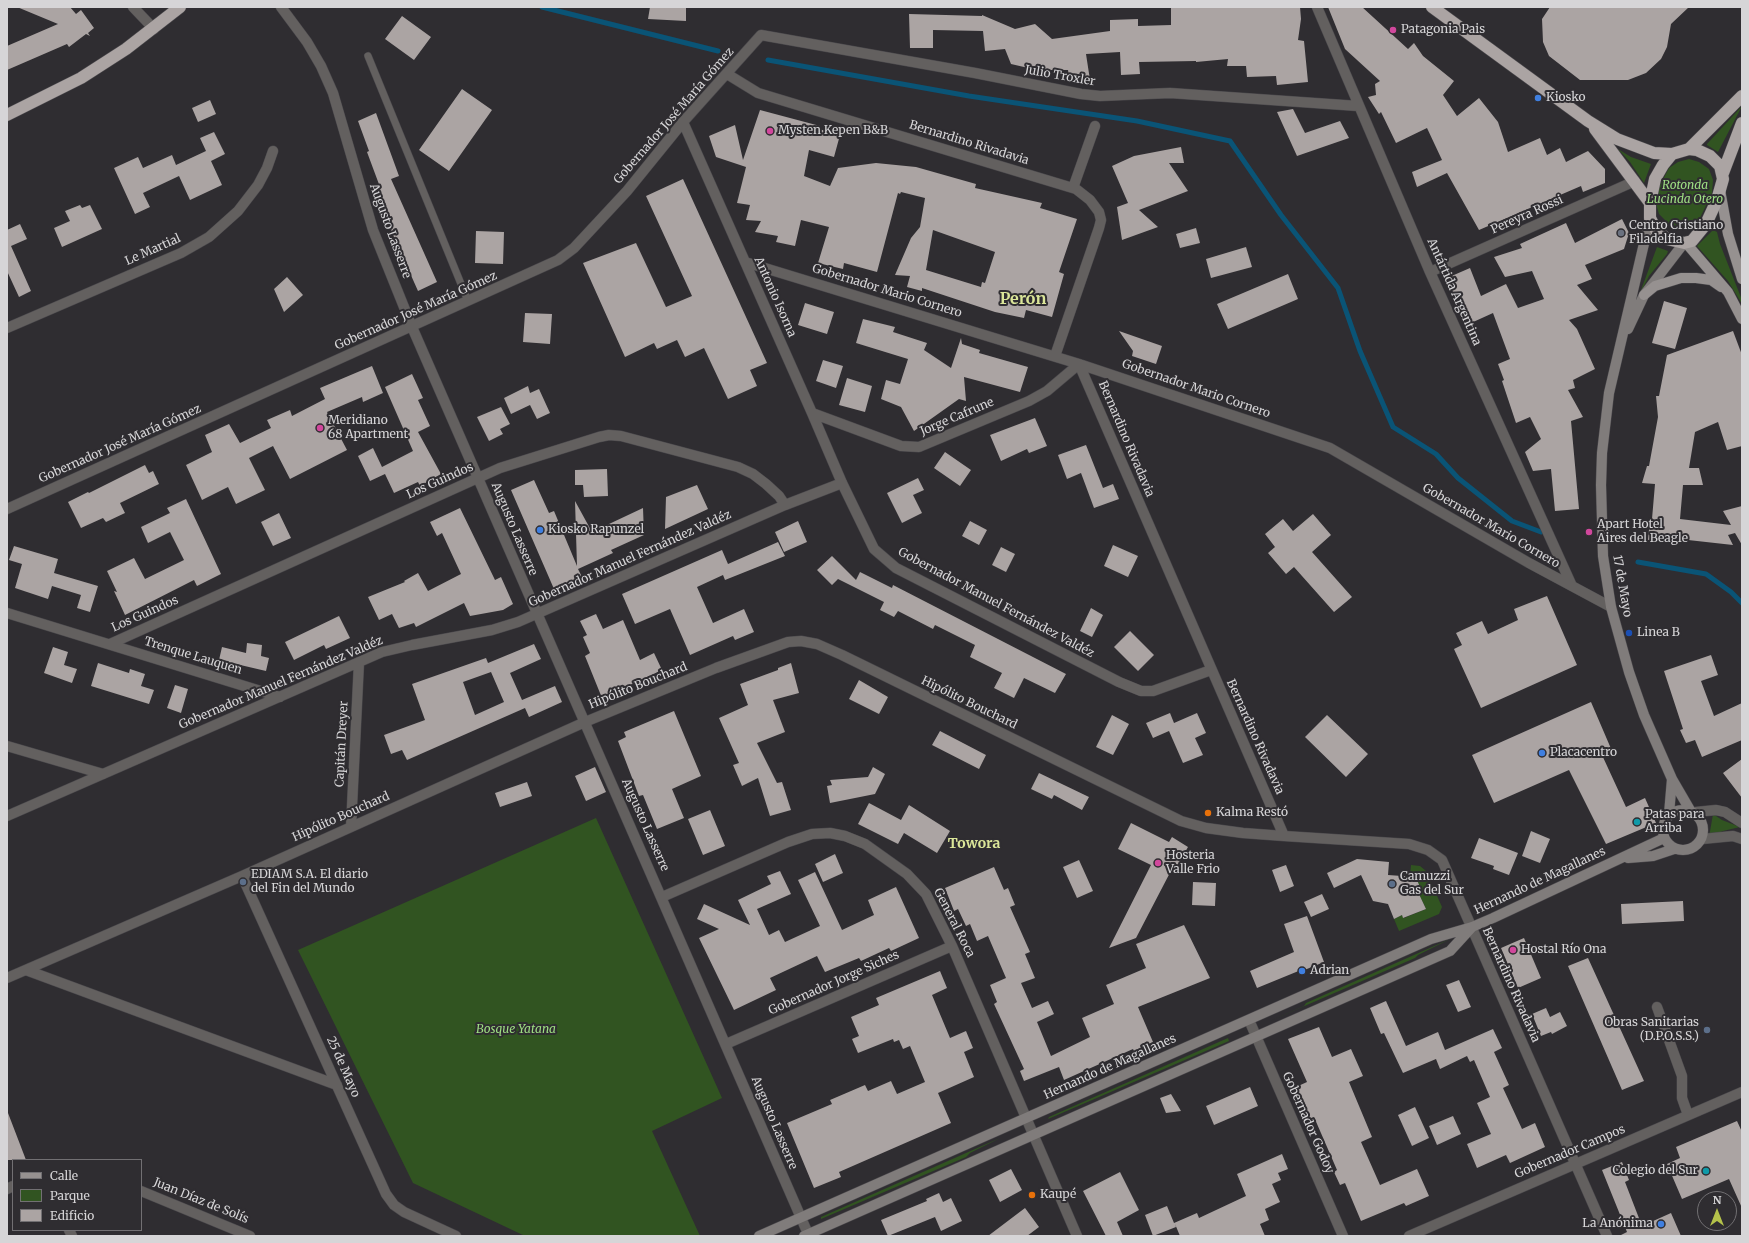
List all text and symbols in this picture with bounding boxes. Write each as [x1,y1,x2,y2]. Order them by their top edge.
place label: Patagonia Pais [1401,23,1485,37]
marker: Patagonia Pais [1388,25,1398,35]
street label: Gobernador José María Gómez [611,45,737,187]
street label: Julio Troxler [1024,63,1096,89]
place label: Kiosko [1546,91,1585,105]
marker: Kiosko [1533,93,1543,103]
street label: Bernardino Rivadavia [907,118,1031,168]
place label: Mysten Kepen B&B [778,124,888,138]
marker: Mysten Kepen B&B [765,126,775,136]
park label: Rotonda Lucinda Otero [1647,179,1723,207]
street label: Augusto Lasserre [366,182,414,280]
street label: Pereyra Rossi [1489,193,1565,237]
place label: Centro Cristiano Filadelfia [1629,219,1723,247]
marker: Centro Cristiano Filadelfia [1616,228,1626,238]
street label: Le Martial [123,231,183,269]
street label: Antártida Argentina [1424,236,1484,348]
street label: Antonio Isorna [751,255,799,339]
street label: Gobernador Mario Cornero [810,261,964,321]
street label: Gobernador José María Gómez [333,269,499,353]
district label: Perón [1000,289,1046,309]
street label: Gobernador Mario Cornero [1120,357,1272,421]
street label: Bernardino Rivadavia [1095,379,1157,499]
street label: Jorge Cafrune [918,395,996,439]
street label: Gobernador José María Gómez [37,402,203,486]
place label: Meridiano 68 Apartment [328,414,408,442]
marker: Meridiano 68 Apartment [315,423,325,433]
street label: Los Guindos [404,460,476,502]
street label: Augusto Lasserre [488,480,540,578]
street label: Gobernador Mario Cornero [1420,481,1562,571]
street label: Gobernador Manuel Fernández Valdéz [527,508,733,610]
place label: Apart Hotel Aires del Beagle [1597,518,1688,546]
place label: Kiosko Rapunzel [548,523,644,537]
marker: Kiosko Rapunzel [535,525,545,535]
marker: Apart Hotel Aires del Beagle [1584,527,1594,537]
street label: Gobernador Manuel Fernández Valdéz [896,545,1096,661]
street label: 17 de Mayo [1609,554,1635,618]
street label: Los Guindos [109,593,181,635]
place label: Linea B [1637,626,1680,640]
marker: Linea B [1624,628,1634,638]
street label: Gobernador Manuel Fernández Valdéz [177,633,385,733]
street label: Trenque Lauquen [142,634,244,678]
street label: Hipólito Bouchard [587,660,689,712]
street label: Hipólito Bouchard [919,674,1019,732]
street label: Bernardino Rivadavia [1223,677,1287,797]
street label: Capitán Dreyer [333,701,351,787]
place label: Placacentro [1550,746,1617,760]
marker: Placacentro [1537,748,1547,758]
street label: Augusto Lasserre [618,777,672,873]
street label: Hipólito Bouchard [290,789,392,845]
place label: Kalma Restó [1216,806,1288,820]
marker: Kalma Restó [1203,808,1213,818]
place label: Patas para Arriba [1645,808,1704,836]
marker: Patas para Arriba [1632,817,1642,827]
district label: Towora [948,836,1000,852]
street label: Hernando de Magallanes [1472,844,1608,918]
place label: Hosteria Valle Frio [1166,849,1220,877]
marker: Hosteria Valle Frio [1153,858,1163,868]
place label: EDIAM S.A. El diario del Fin del Mundo [251,868,368,896]
place label: Camuzzi Gas del Sur [1400,870,1464,898]
marker: EDIAM S.A. El diario del Fin del Mundo [238,877,248,887]
marker: Camuzzi Gas del Sur [1387,879,1397,889]
street label: General Roca [930,886,978,960]
street label: Bernardino Rivadavia [1479,925,1543,1045]
place label: Hostal Río Ona [1521,943,1606,957]
marker: Hostal Río Ona [1508,945,1518,955]
street label: Gobernador Jorge Siches [766,948,902,1018]
place label: Adrian [1310,964,1349,978]
marker: Adrian [1297,966,1307,976]
place label: Obras Sanitarias (D.P.O.S.S.) [1604,1016,1699,1044]
park label: Bosque Yatana [476,1023,556,1037]
marker: Obras Sanitarias (D.P.O.S.S.) [1702,1025,1712,1035]
street label: Hernando de Magallanes [1042,1031,1178,1103]
street label: 25 de Mayo [323,1034,363,1100]
street label: Gobernador Godoy [1279,1070,1337,1176]
street label: Augusto Lasserre [748,1074,800,1172]
street label: Gobernador Campos [1513,1122,1627,1182]
legend [12,1159,142,1231]
place label: Colegio del Sur [1612,1164,1698,1178]
marker: Colegio del Sur [1701,1166,1711,1176]
text: Calle [50,1168,78,1183]
street label: Juan Díaz de Solís [151,1175,251,1227]
text: Parque [50,1188,90,1203]
place label: Kaupé [1040,1188,1076,1202]
marker: Kaupé [1027,1190,1037,1200]
north arrow [1697,1191,1737,1231]
text: N [1713,1193,1721,1207]
text: Edificio [50,1208,94,1223]
place label: La Anónima [1582,1217,1653,1231]
marker: La Anónima [1656,1219,1666,1229]

